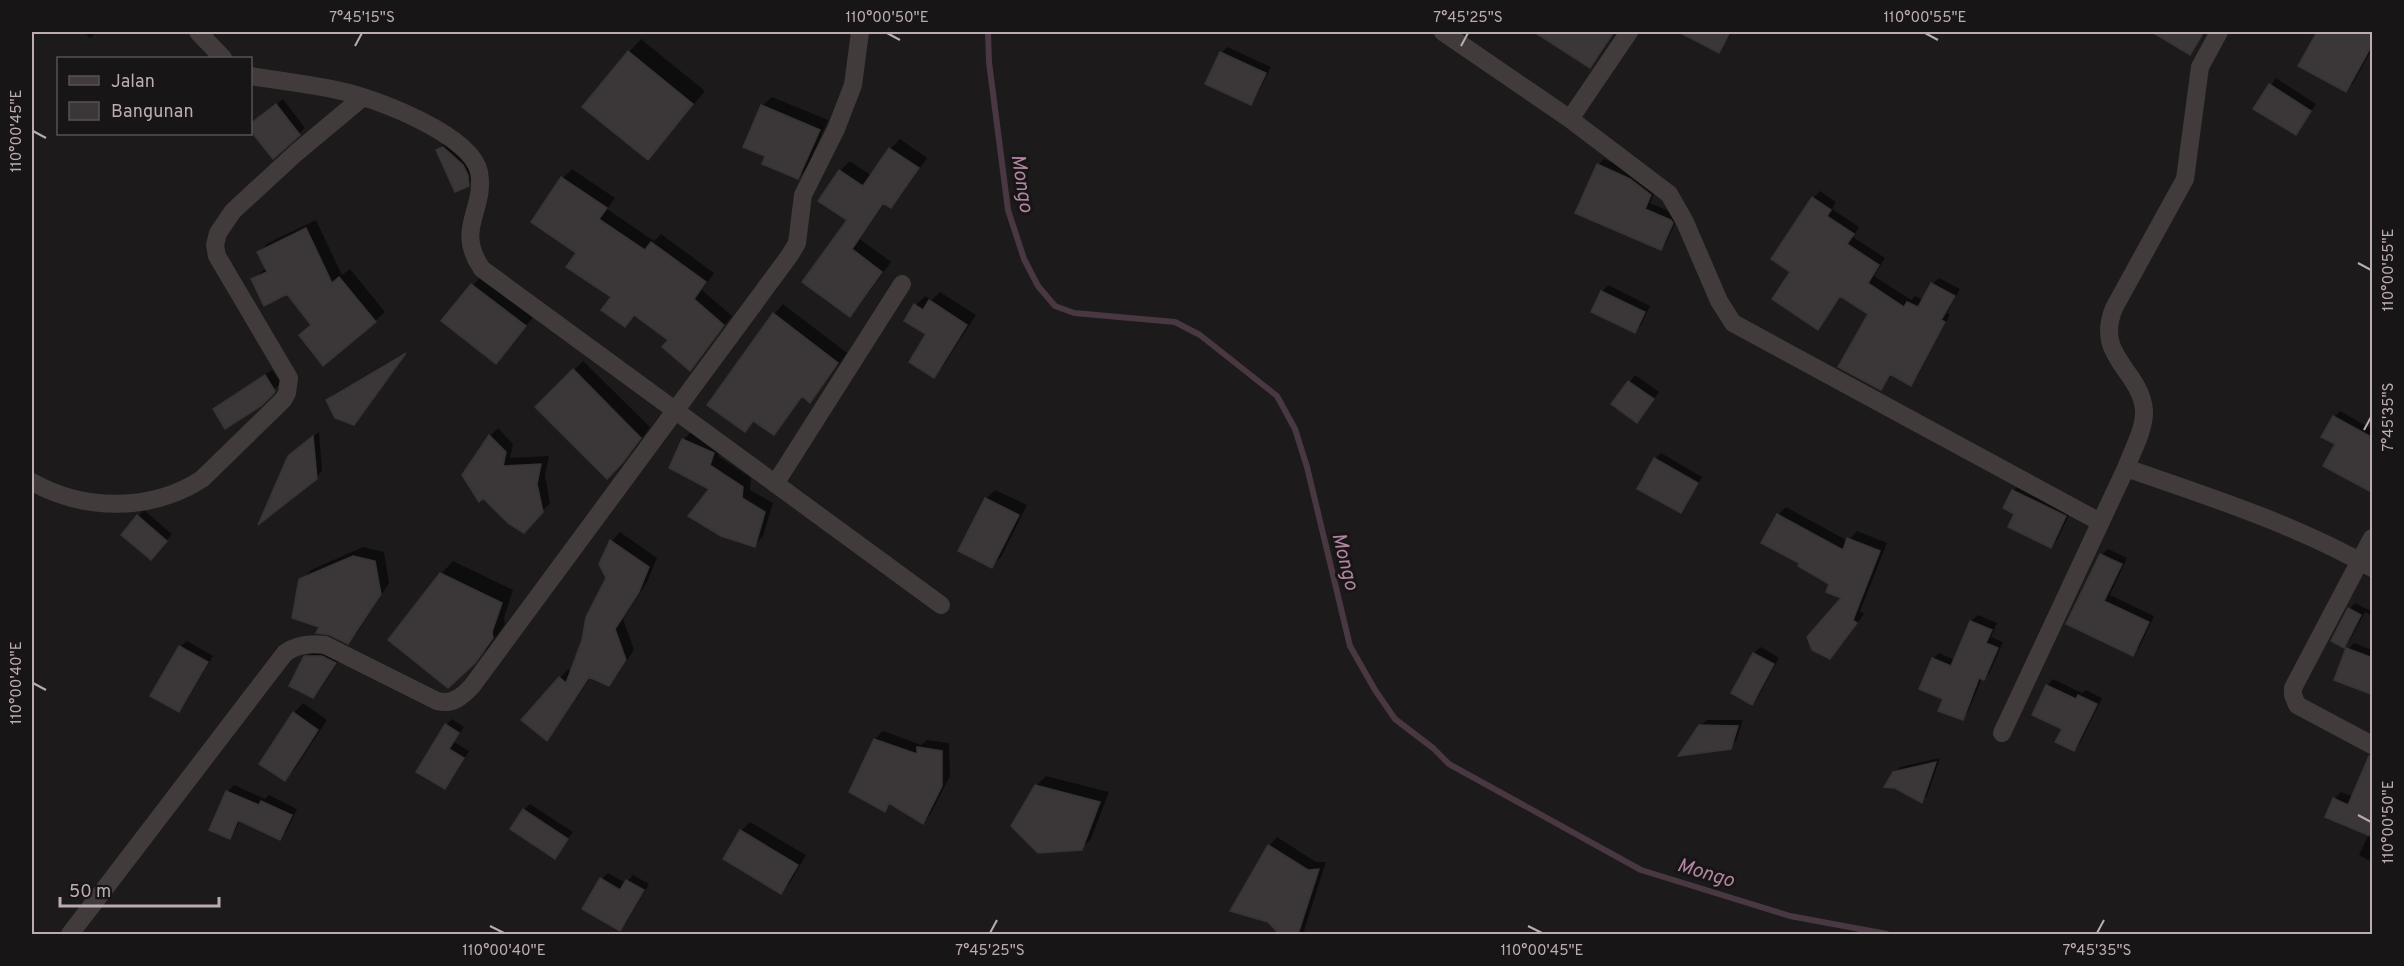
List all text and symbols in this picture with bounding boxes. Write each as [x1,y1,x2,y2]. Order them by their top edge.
text: 7°45'15"S [329,9,395,28]
text: 110°00'50"E [845,9,929,28]
text: 7°45'25"S [1433,9,1503,28]
text: 110°00'55"E [1884,9,1966,28]
legend [57,57,252,135]
text: Jalan [111,71,155,94]
text: 110°00'45"E [8,90,27,172]
text: Bangunan [111,101,194,124]
water label: Mongo [1004,152,1038,215]
text: 110°00'55"E [2380,229,2399,311]
text: 7°45'35"S [2380,382,2399,452]
water label: Mongo [1324,530,1364,593]
text: 110°00'40"E [8,641,27,725]
text: 110°00'50"E [2380,780,2399,864]
water label: Mongo [1674,853,1737,895]
scale bar [60,870,219,908]
text: 50 m [69,881,111,904]
text: 110°00'40"E [462,942,546,961]
text: 7°45'25"S [955,942,1025,961]
text: 110°00'45"E [1501,942,1583,961]
text: 7°45'35"S [2062,942,2132,961]

